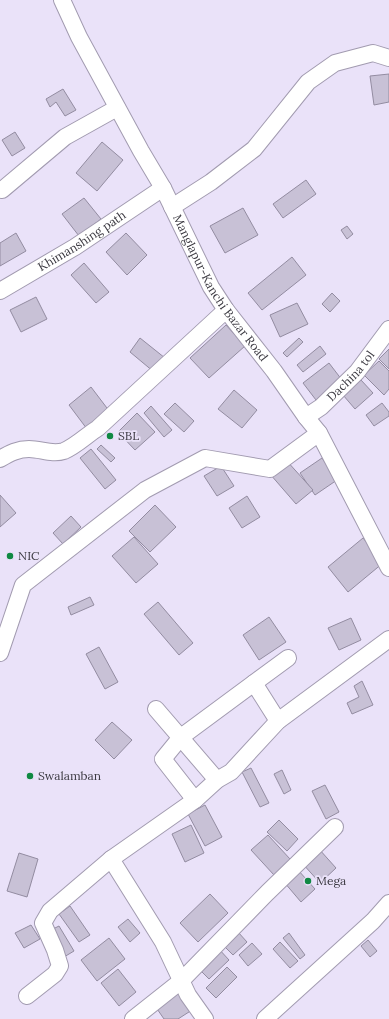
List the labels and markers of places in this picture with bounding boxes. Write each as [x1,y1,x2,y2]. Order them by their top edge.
place label: SBL [118,428,139,443]
marker: SBL [105,431,115,441]
place label: NIC [18,548,40,563]
marker: NIC [5,551,15,561]
place label: Swalamban [38,768,101,783]
marker: Swalamban [25,771,35,781]
place label: Mega [316,873,346,888]
marker: Mega [303,876,313,886]

